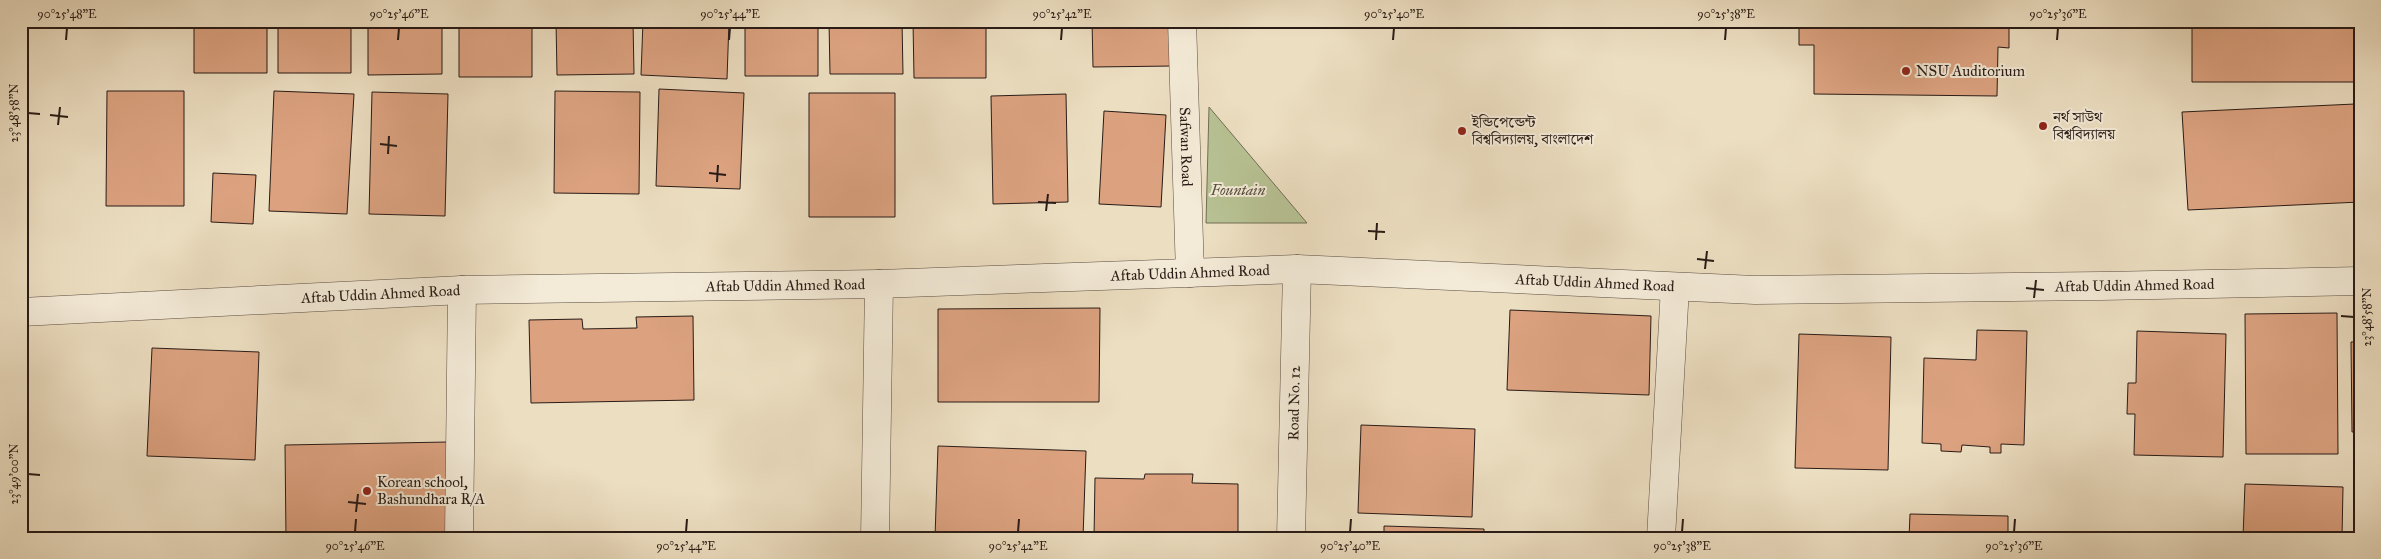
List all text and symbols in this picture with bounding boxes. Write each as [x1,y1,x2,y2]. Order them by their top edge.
text: 90°25'48"E [37,7,97,21]
text: 90°25'46"E [369,7,429,21]
text: 90°25'44"E [700,7,760,21]
text: 90°25'42"E [1033,7,1092,21]
text: 90°25'40"E [1364,7,1424,21]
text: 90°25'38"E [1697,7,1755,21]
text: 90°25'36"E [2029,7,2087,21]
place label: NSU Auditorium [1916,62,2025,80]
marker: NSU Auditorium [1900,65,1912,77]
text: 23°48'58"N [7,84,21,142]
street label: Safwan Road [1176,107,1196,187]
place label: নর্থ সাউথ বিশ্ববিদ্যালয় [2052,108,2116,143]
place label: ইন্ডিপেন্ডেন্ট বিশ্ববিদ্যালয়, বাংলাদেশ [1471,113,1594,148]
marker: নর্থ সাউথ বিশ্ববিদ্যালয় [2037,120,2049,132]
marker: ইন্ডিপেন্ডেন্ট বিশ্ববিদ্যালয়, বাংলাদেশ [1456,125,1468,137]
park label: Fountain [1210,181,1265,199]
street label: Aftab Uddin Ahmed Road [1109,261,1271,285]
street label: Aftab Uddin Ahmed Road [1514,270,1675,295]
street label: Aftab Uddin Ahmed Road [705,275,866,296]
street label: Aftab Uddin Ahmed Road [2054,275,2215,296]
street label: Aftab Uddin Ahmed Road [299,281,461,307]
text: 23°48'58"N [2360,288,2374,346]
street label: Road No. 12 [1284,365,1304,441]
text: 23°49'00"N [7,444,21,504]
place label: Korean school, Bashundhara R/A [377,473,485,508]
marker: Korean school, Bashundhara R/A [361,485,373,497]
text: 90°25'46"E [325,539,385,553]
text: 90°25'44"E [656,539,716,553]
text: 90°25'42"E [989,539,1048,553]
text: 90°25'40"E [1320,539,1380,553]
text: 90°25'38"E [1653,539,1711,553]
text: 90°25'36"E [1985,539,2043,553]

